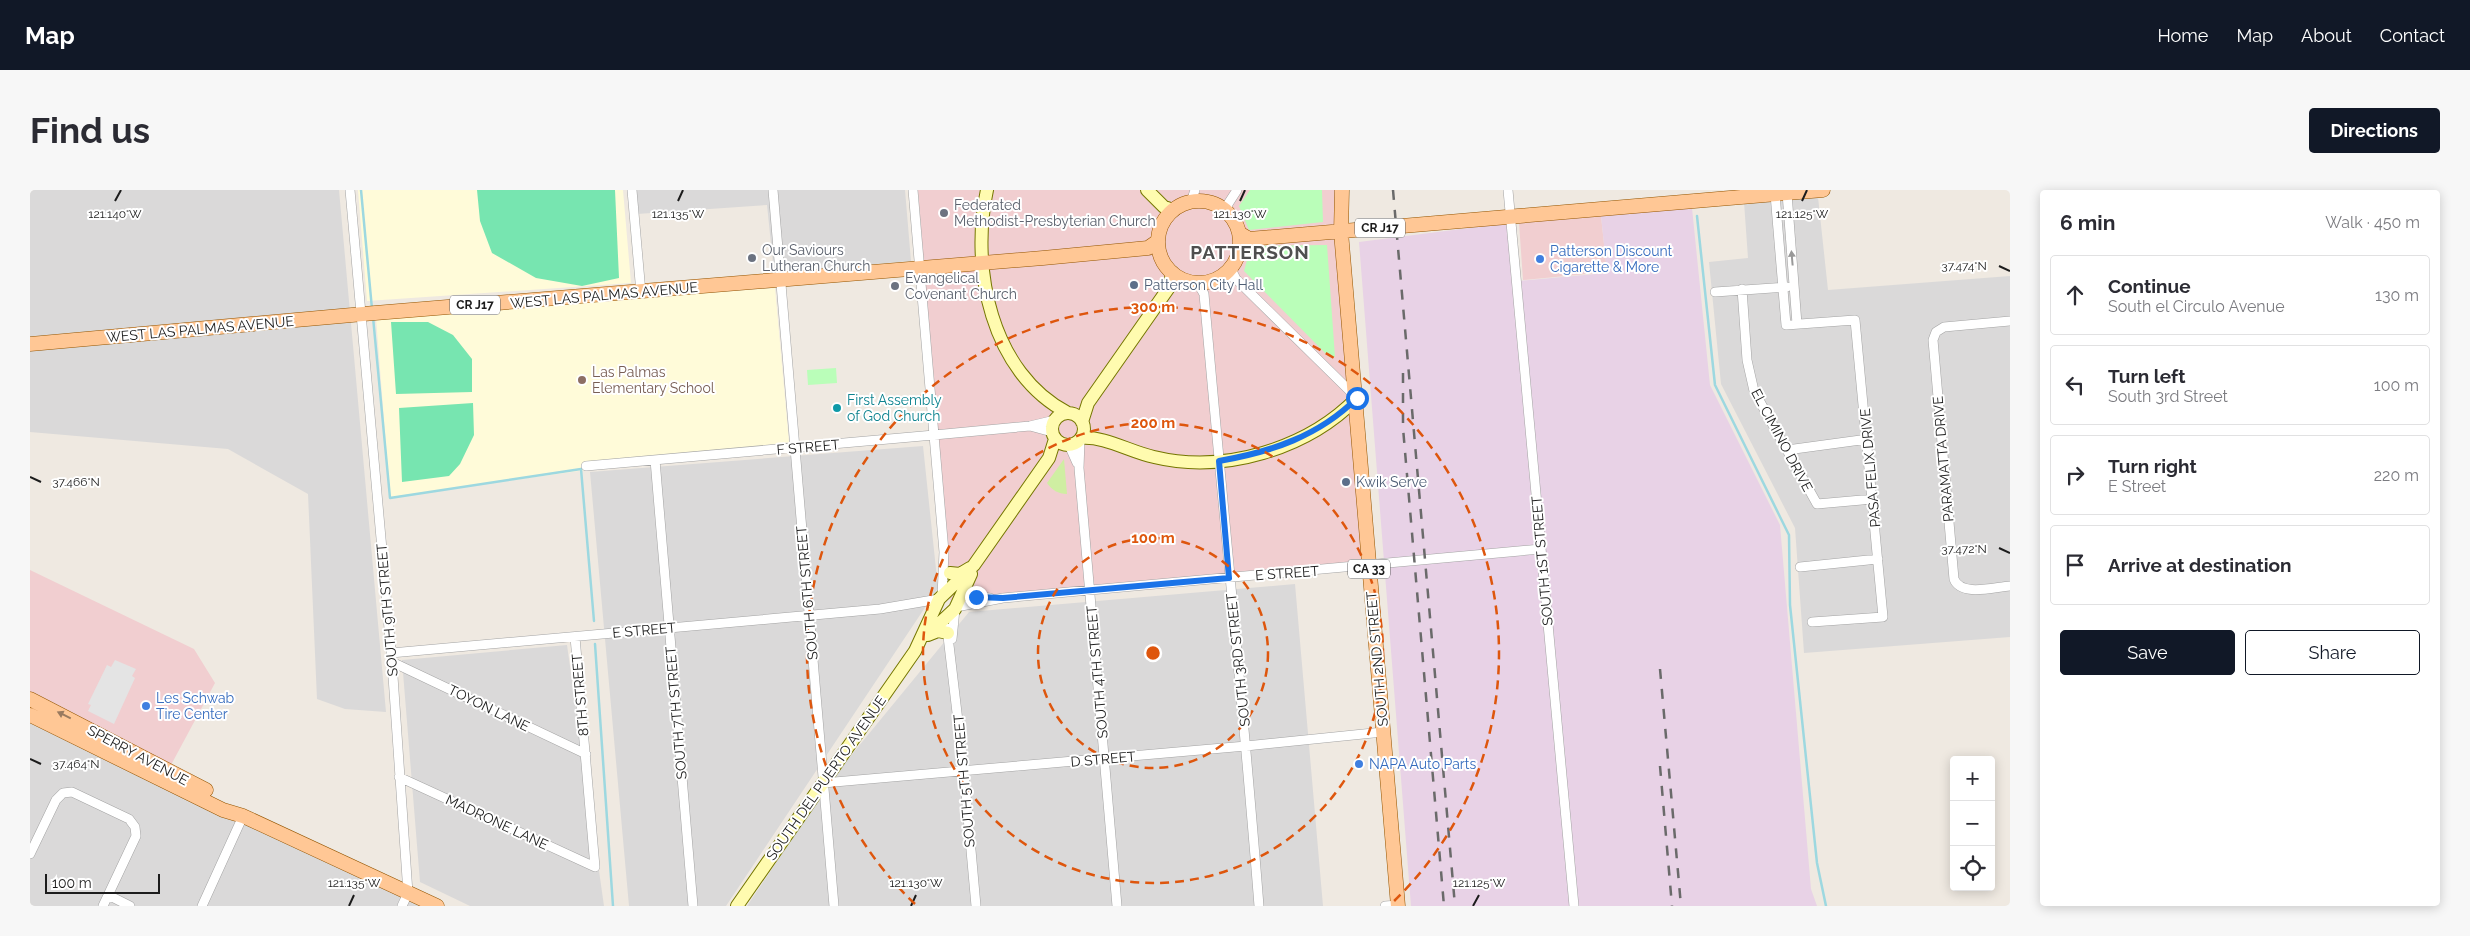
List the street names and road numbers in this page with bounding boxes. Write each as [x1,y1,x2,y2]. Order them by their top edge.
road number: CR J17 [1355,218,1405,238]
street label: WEST LAS PALMAS AVENUE [510,279,698,311]
road number: CR J17 [450,296,500,314]
street label: WEST LAS PALMAS AVENUE [106,313,294,345]
street label: EL CIMINO DRIVE [1748,386,1816,494]
street label: PARAMATTA DRIVE [1930,395,1956,523]
street label: PASA FELIX DRIVE [1857,408,1883,528]
street label: F STREET [776,436,841,458]
street label: SOUTH 1ST STREET [1528,495,1556,626]
street label: SOUTH 6TH STREET [793,525,821,661]
street label: SOUTH 9TH STREET [373,542,401,677]
road number: CA 33 [1348,559,1390,578]
street label: E STREET [1255,563,1320,583]
street label: SOUTH 2ND STREET [1363,590,1391,727]
street label: SOUTH 3RD STREET [1223,592,1253,727]
street label: SOUTH 4TH STREET [1083,605,1111,739]
street label: E STREET [611,619,677,641]
street label: SOUTH 7TH STREET [662,645,690,780]
street label: 8TH STREET [568,653,592,737]
street label: TOYON LANE [446,681,532,735]
street label: SOUTH DEL PUERTO AVENUE [763,693,889,863]
street label: SOUTH 5TH STREET [950,713,978,848]
street label: SPERRY AVENUE [85,722,191,788]
street label: D STREET [1070,748,1137,770]
street label: MADRONE LANE [443,791,551,853]

